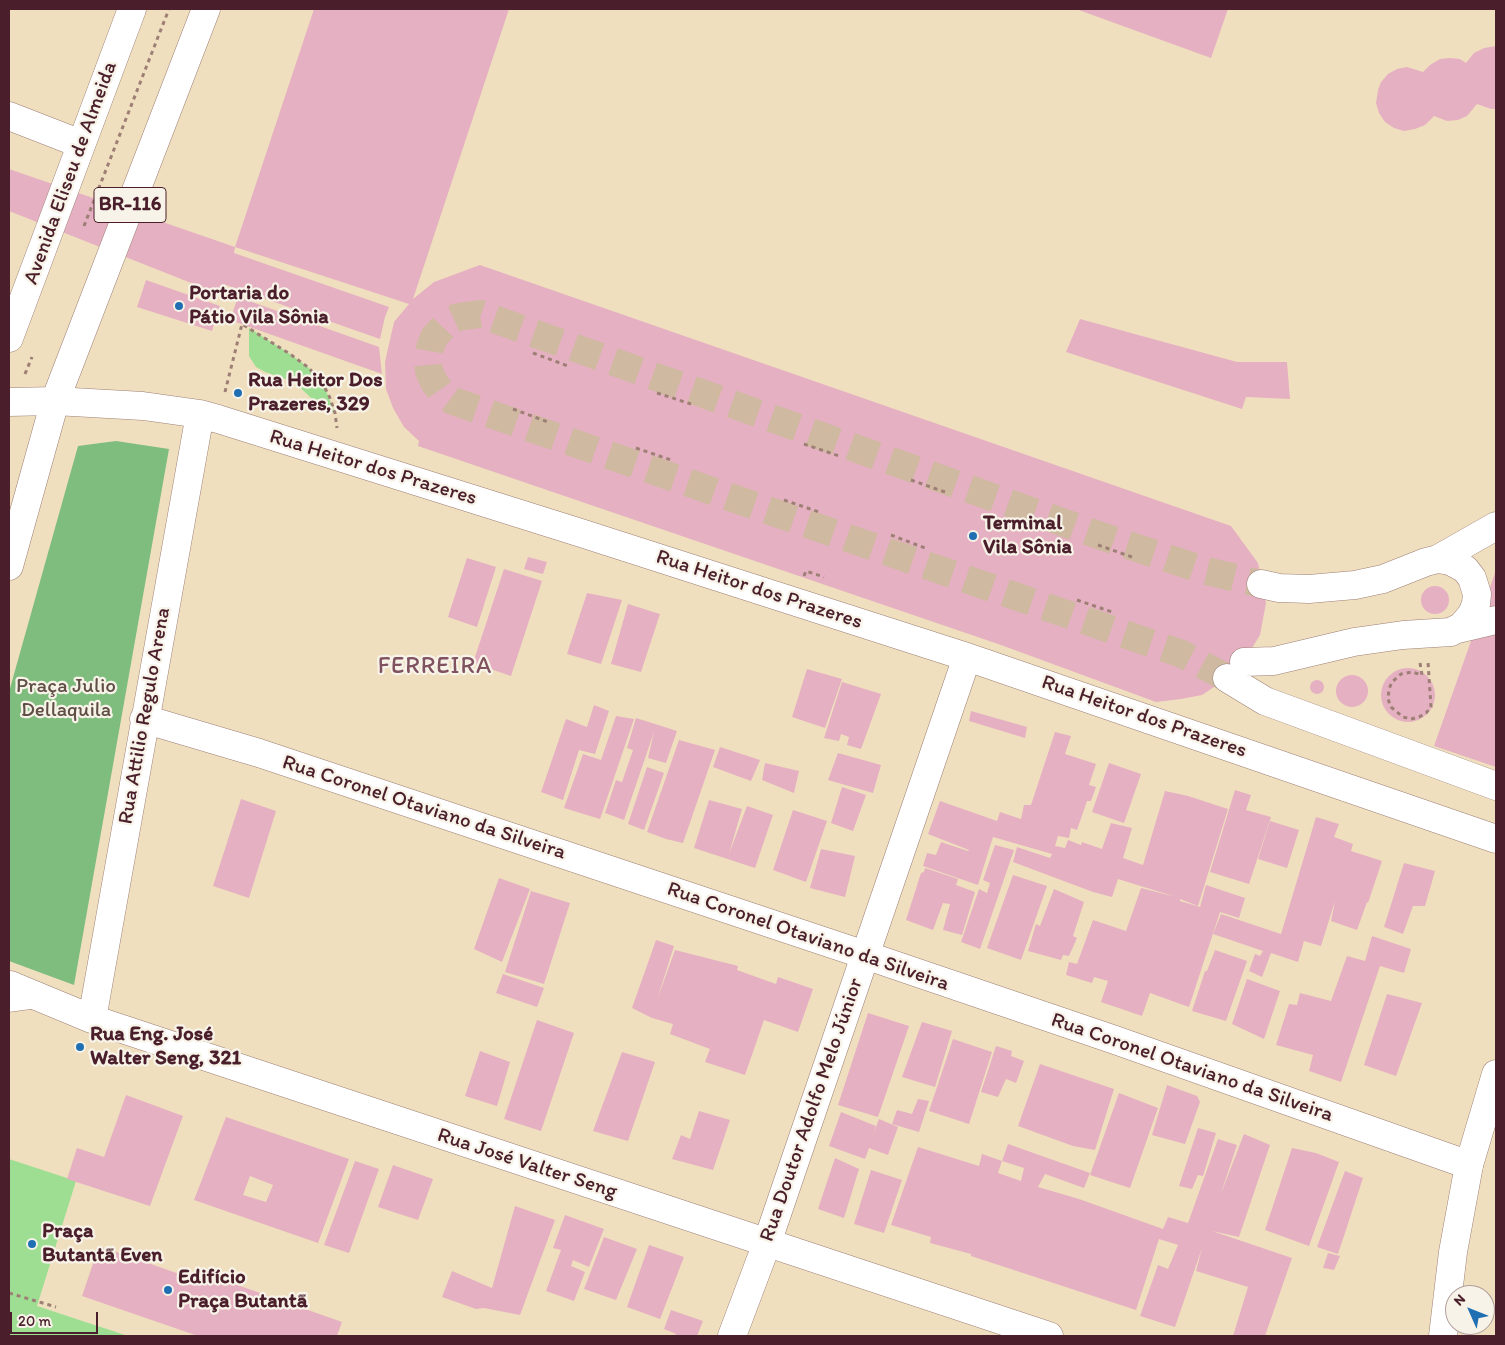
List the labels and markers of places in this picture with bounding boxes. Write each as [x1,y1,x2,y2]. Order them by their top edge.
place label: Portaria do Pátio Vila Sônia [189,281,329,331]
marker: Portaria do Pátio Vila Sônia [173,300,185,312]
place label: Rua Heitor Dos Prazeres, 329 [248,368,382,418]
marker: Rua Heitor Dos Prazeres, 329 [232,387,244,399]
place label: Terminal Vila Sônia [983,511,1072,561]
marker: Terminal Vila Sônia [967,530,979,542]
place label: Rua Eng. José Walter Seng, 321 [90,1022,241,1072]
marker: Rua Eng. José Walter Seng, 321 [74,1041,86,1053]
place label: Praça Butantã Even [42,1219,162,1269]
marker: Praça Butantã Even [26,1238,38,1250]
place label: Edifício Praça Butantã [178,1265,308,1315]
marker: Edifício Praça Butantã [162,1284,174,1296]

